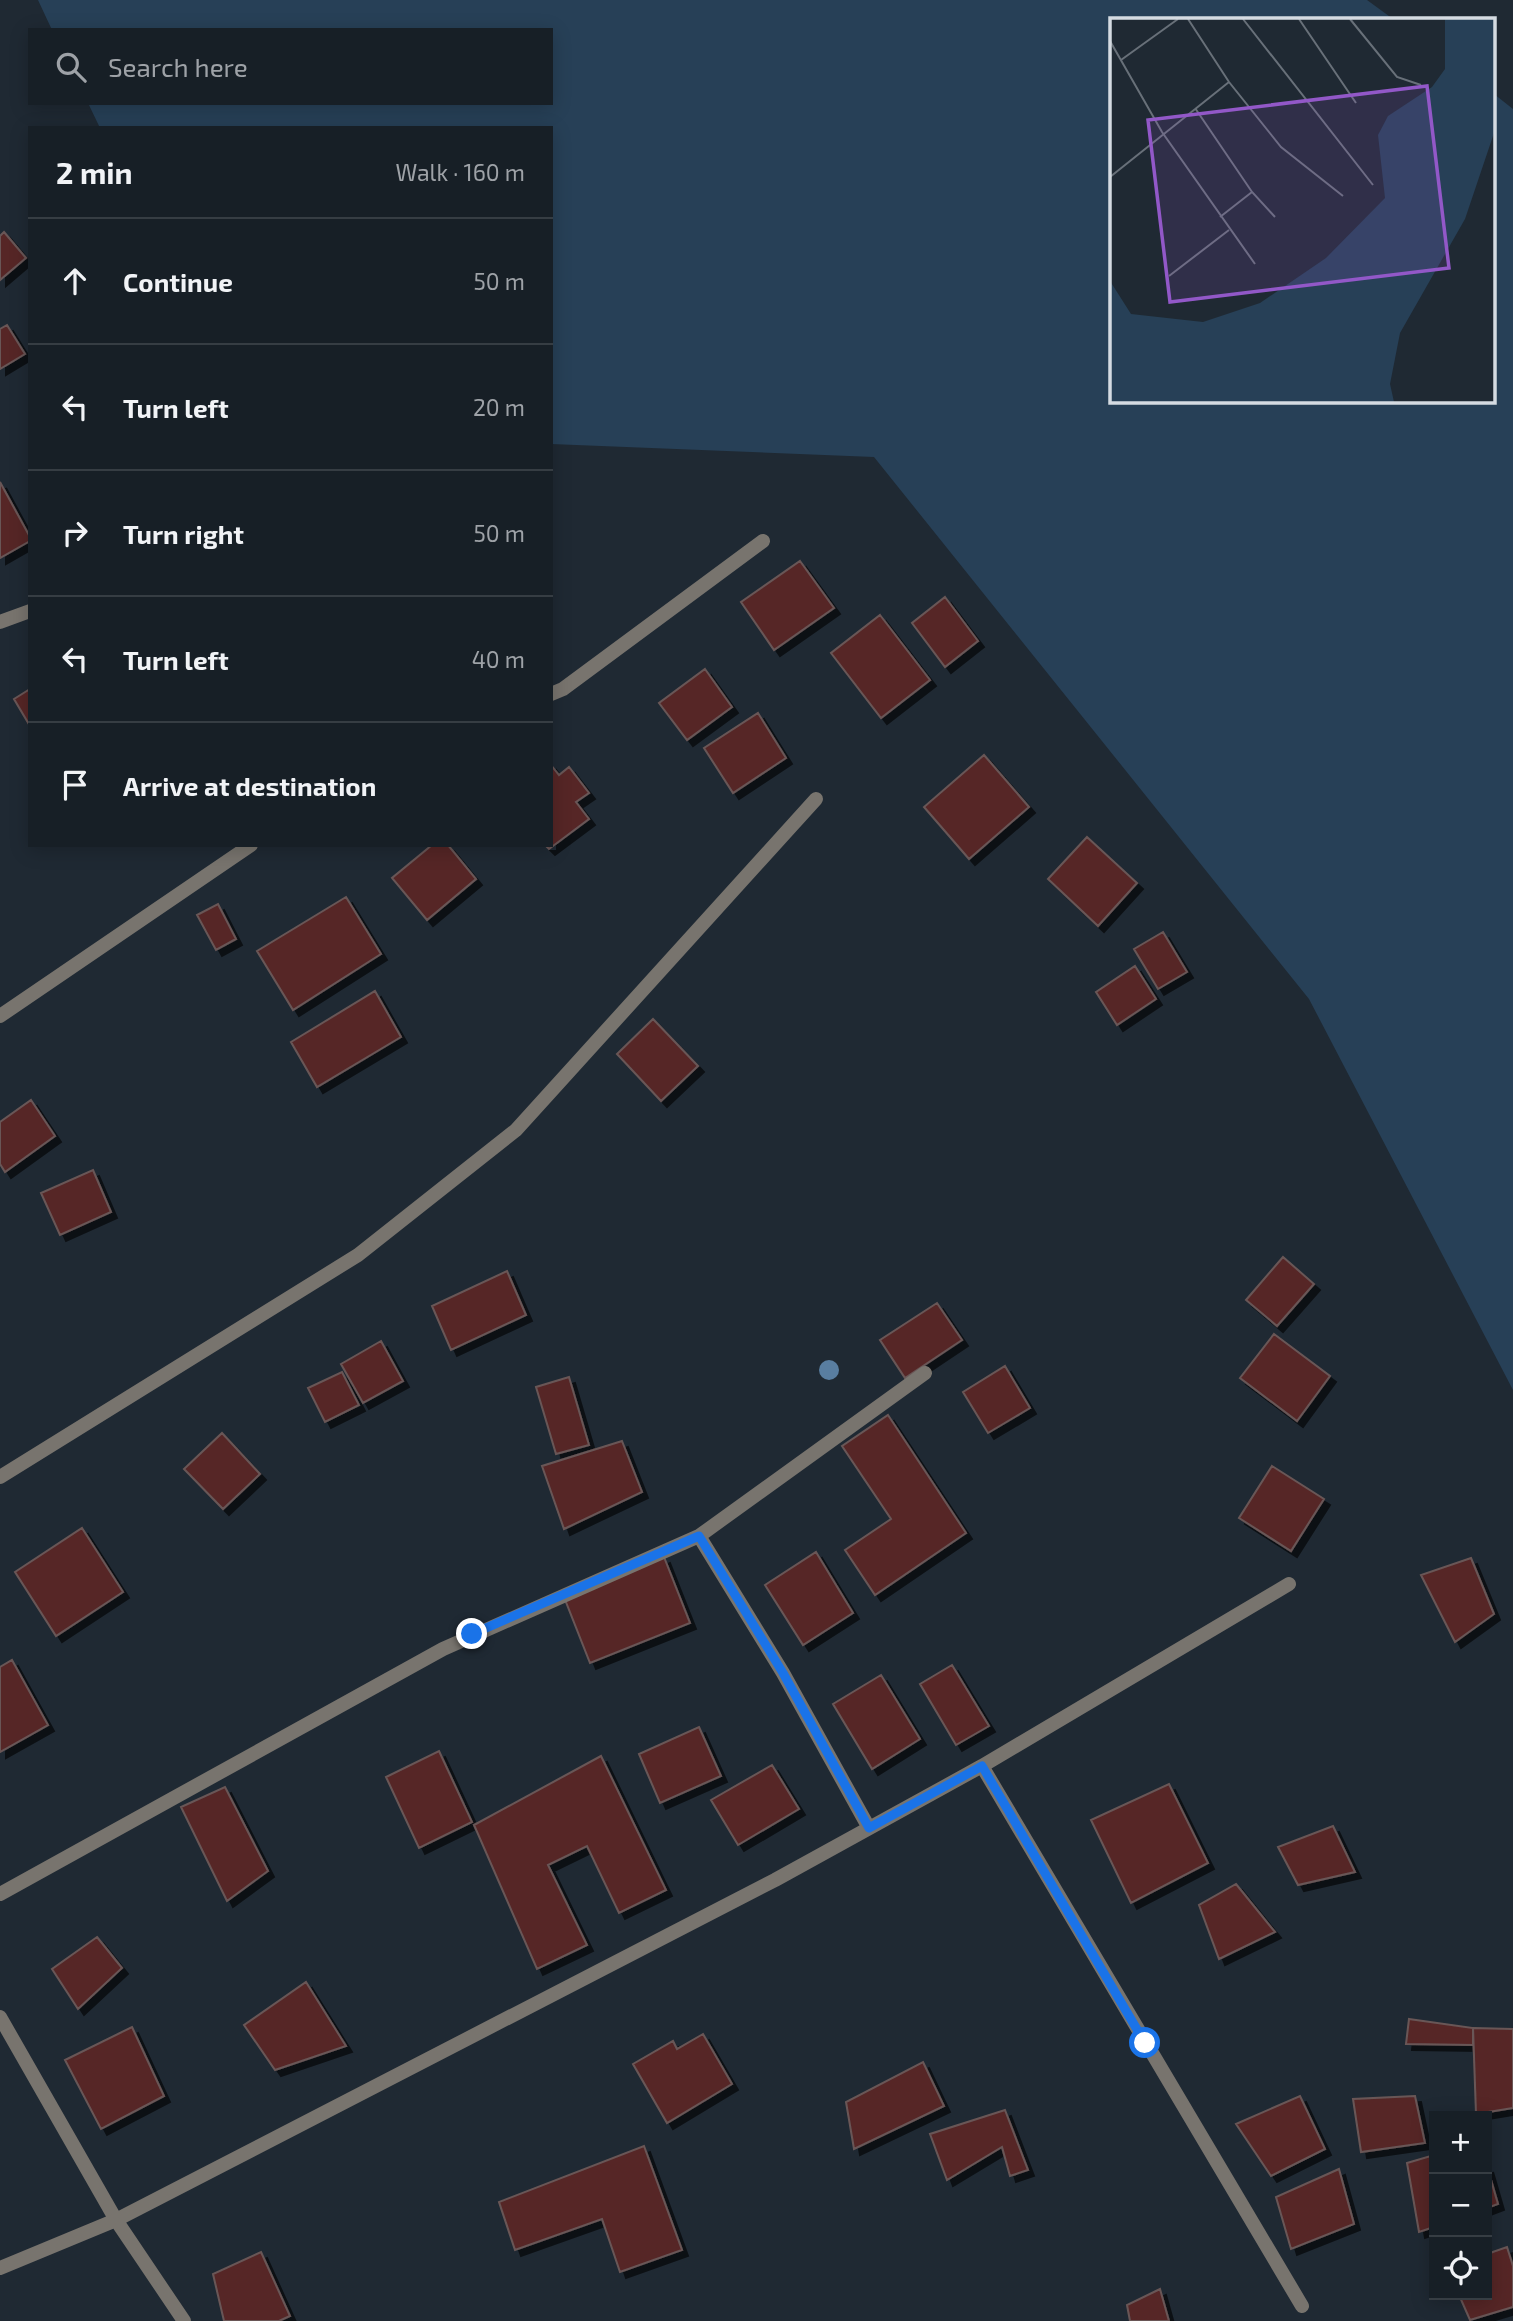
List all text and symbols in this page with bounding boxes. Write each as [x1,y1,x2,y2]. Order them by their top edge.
inset map [1110,18,1496,402]
search box [28,28,553,105]
icon: search [52,48,90,86]
text: Search here [108,51,248,82]
text: 2 min [56,154,133,190]
text: Walk · 160 m [395,158,525,186]
icon: ahead [56,262,94,300]
text: Continue [123,266,233,297]
text: 50 m [474,267,525,295]
icon: left [56,388,94,426]
text: Turn left [123,392,229,423]
text: 20 m [473,393,525,421]
icon: right [56,514,94,552]
text: Turn right [123,518,244,549]
text: 50 m [474,519,525,547]
icon: left [56,640,94,678]
text: Turn left [123,644,229,675]
text: 40 m [472,645,525,673]
icon: arrive [56,766,94,804]
text: Arrive at destination [123,770,376,801]
route end [456,1618,487,1649]
route start [1129,2027,1160,2058]
map controls [1429,2111,1492,2300]
button: + [1429,2111,1492,2174]
button: − [1429,2174,1492,2237]
button: locate [1429,2237,1492,2300]

